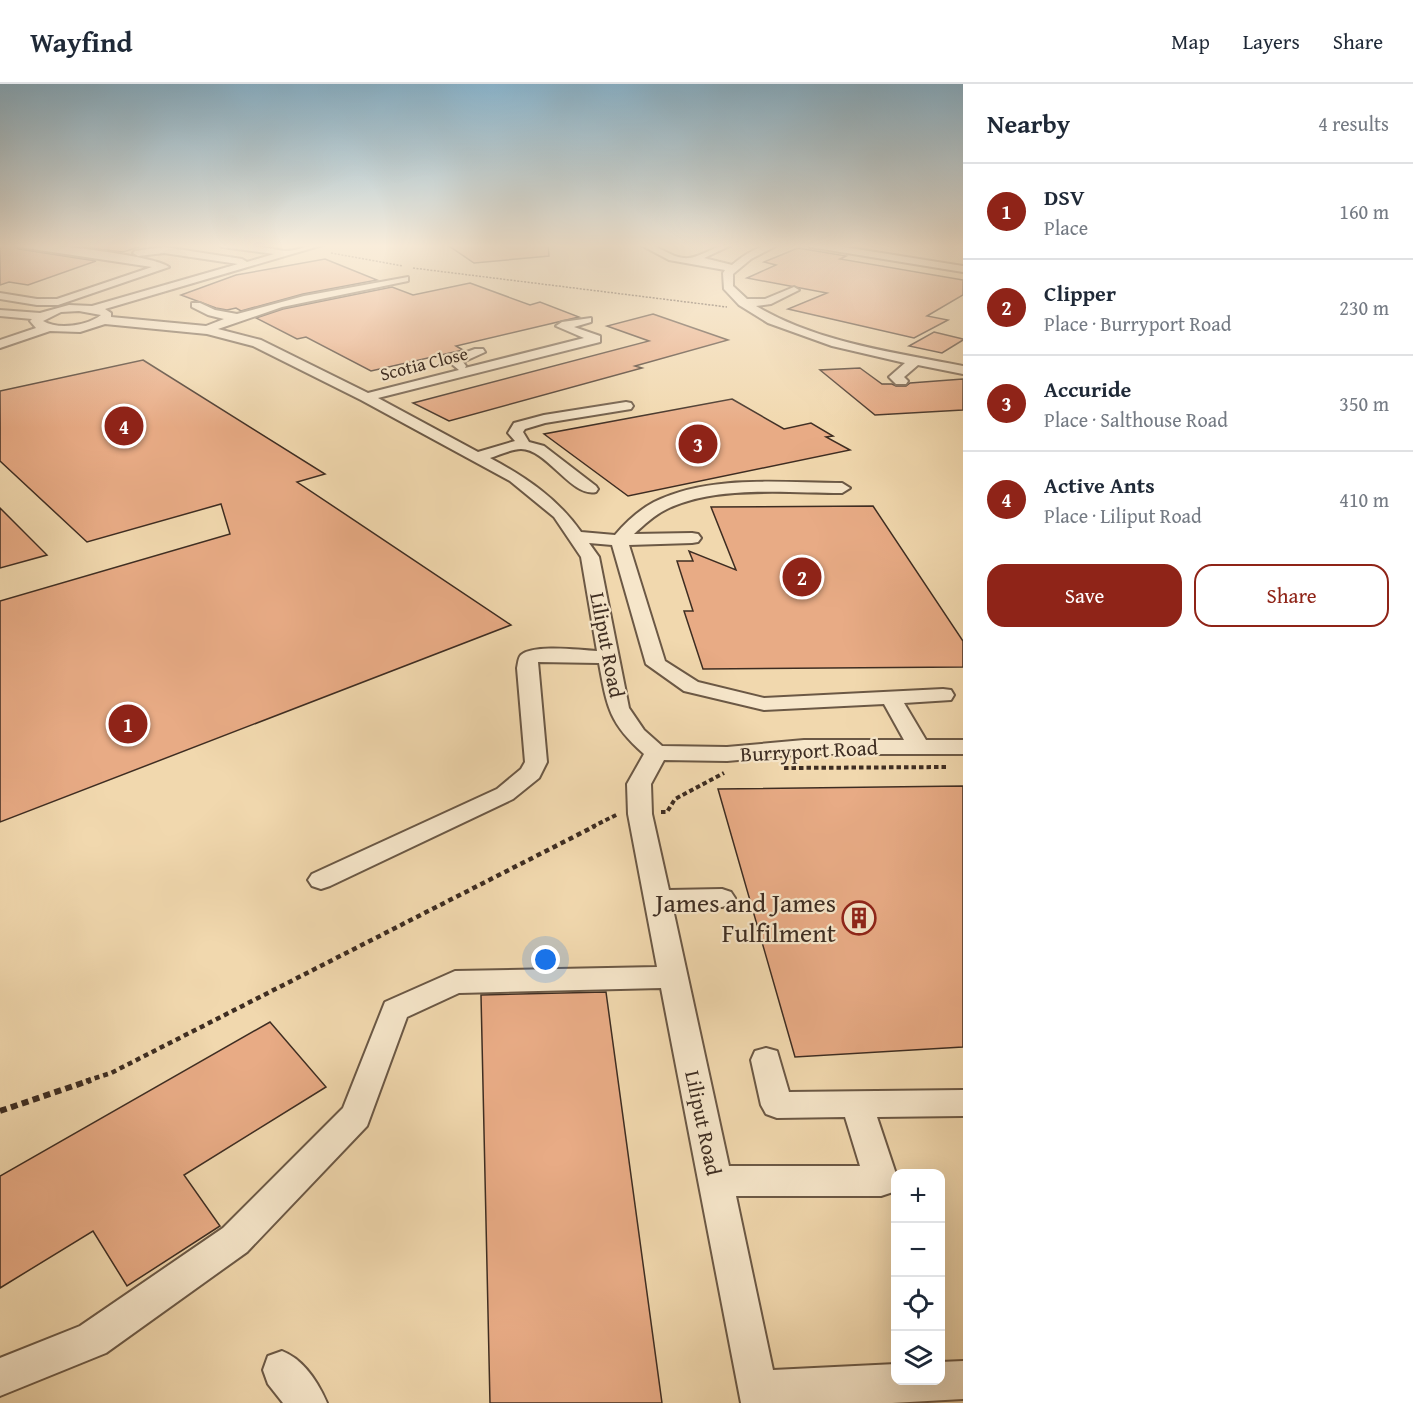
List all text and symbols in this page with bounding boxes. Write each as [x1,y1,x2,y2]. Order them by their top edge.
text: Wayfind [30,21,132,62]
text: Map [1171,26,1210,57]
text: Layers [1243,26,1300,57]
text: Share [1333,26,1383,57]
text: Nearby [987,104,1070,143]
text: 4 results [1318,109,1389,138]
text: DSV [1044,181,1085,213]
text: 1 [1001,197,1012,226]
text: 160 m [1339,197,1389,226]
text: Place [1044,213,1088,242]
text: Clipper [1044,277,1116,309]
text: 2 [1001,293,1012,322]
text: 230 m [1339,293,1389,322]
text: Place · Burryport Road [1044,309,1231,338]
street label: Scotia Close [377,340,471,387]
text: Accuride [1044,373,1131,405]
text: 3 [1001,389,1012,418]
text: 350 m [1339,389,1389,418]
pin: 4 [104,404,144,448]
text: Place · Salthouse Road [1044,405,1228,434]
pin: 3 [678,422,718,466]
text: Active Ants [1044,469,1155,501]
text: 4 [1001,485,1012,514]
text: 410 m [1339,485,1389,514]
text: Place · Liliput Road [1044,501,1202,530]
pin: 2 [782,554,822,600]
button: Save [987,564,1182,627]
button: Share [1194,564,1389,627]
street label: Liliput Road [582,590,633,701]
pin: 1 [108,702,148,746]
street label: Burryport Road [739,731,879,770]
place label: James and James Fulfilment [652,883,836,952]
building icon: James and James Fulfilment [841,900,877,936]
your location [531,945,560,974]
street label: Liliput Road [677,1068,730,1179]
map controls [891,1169,945,1385]
button: + [891,1169,945,1223]
button: − [891,1223,945,1277]
button: locate [891,1277,945,1331]
button: layers [891,1331,945,1385]

